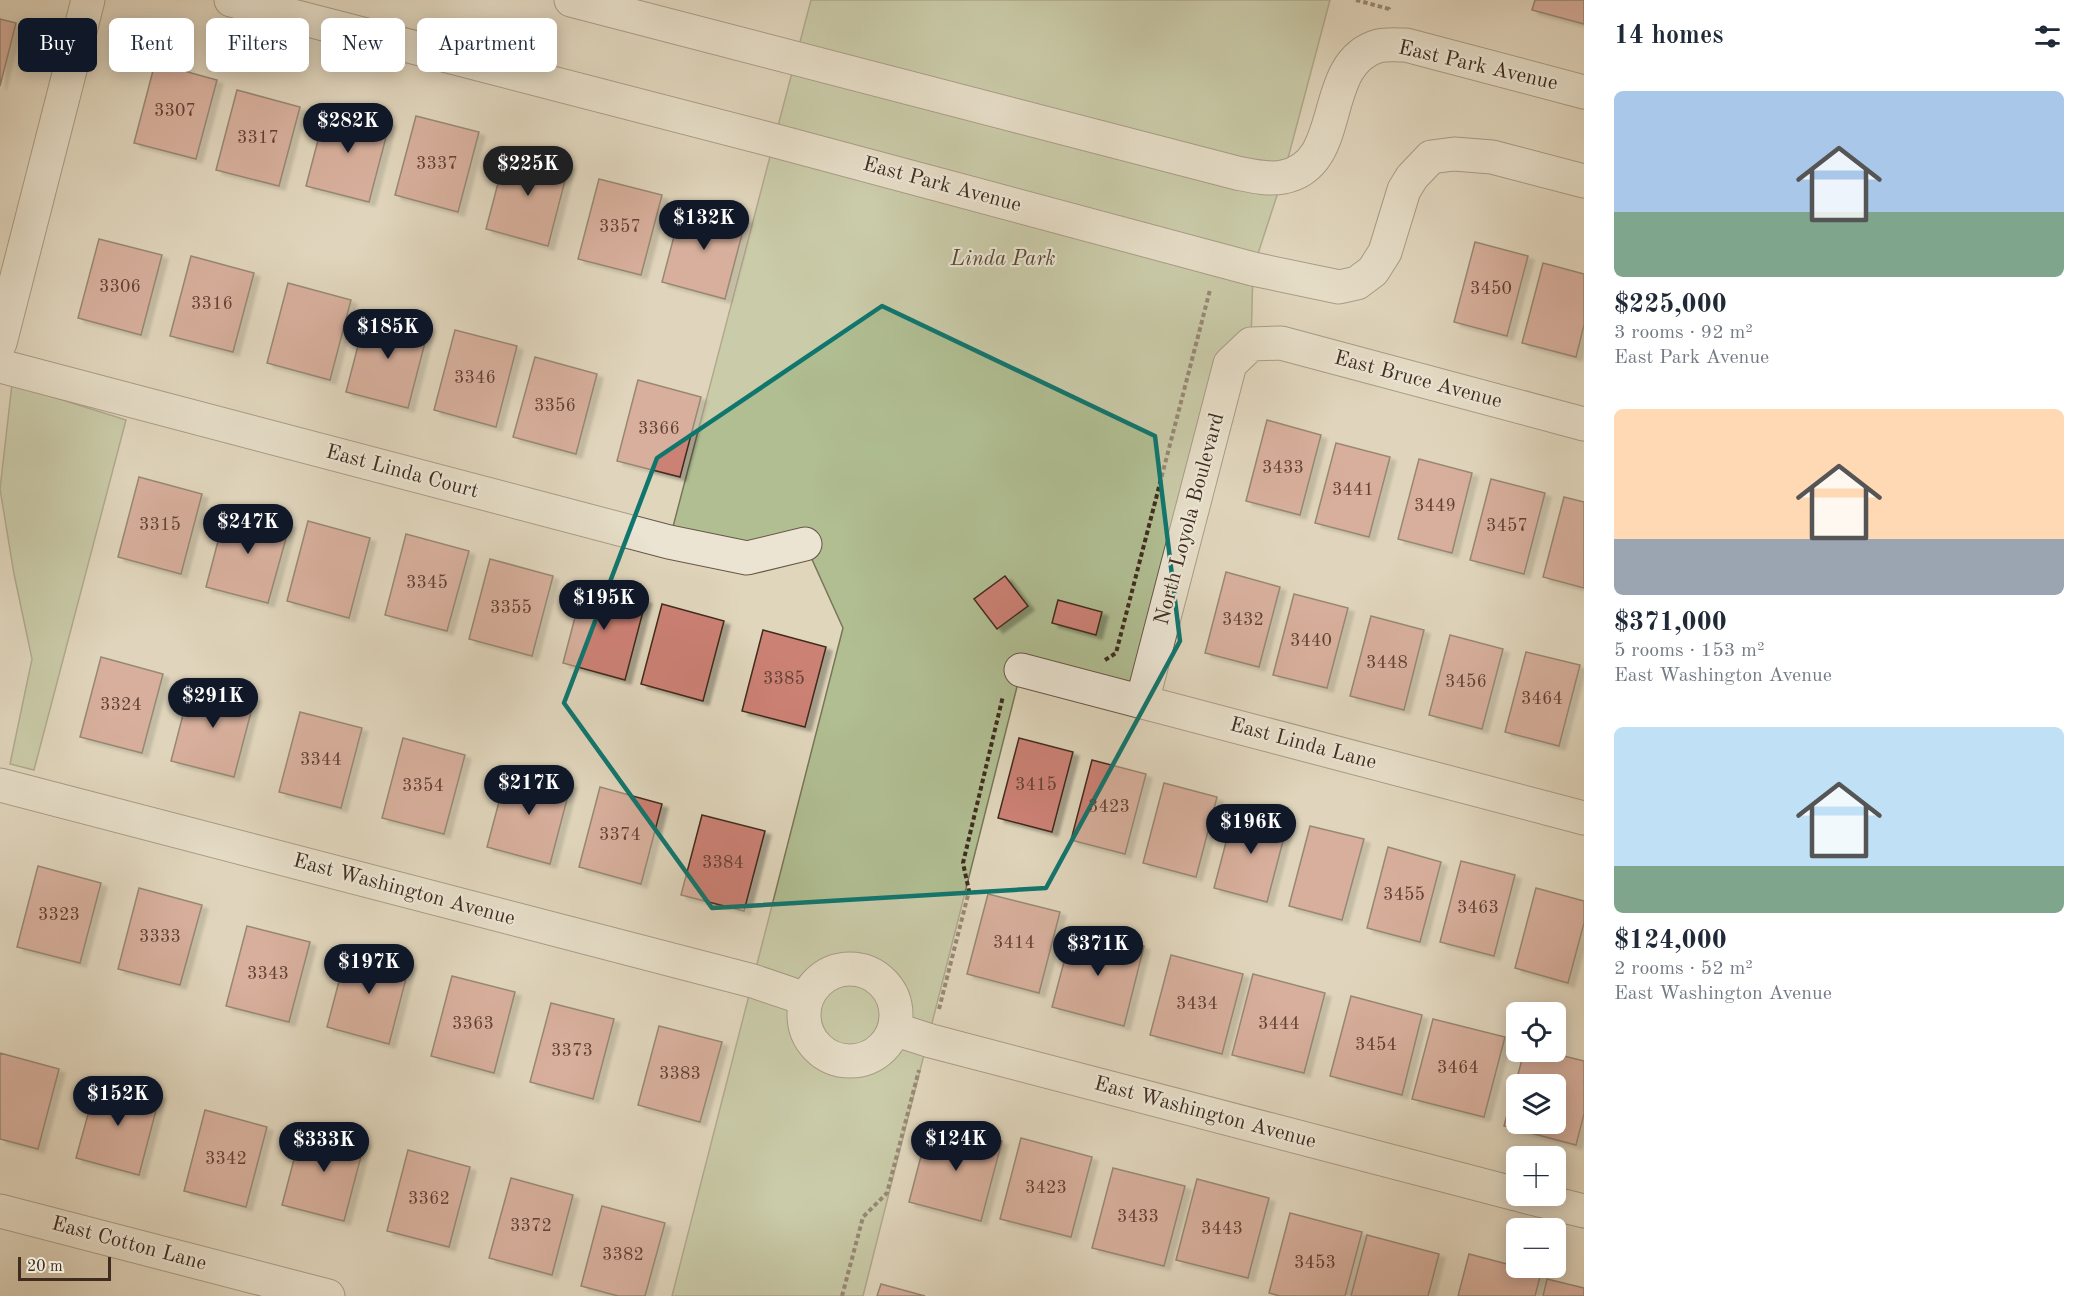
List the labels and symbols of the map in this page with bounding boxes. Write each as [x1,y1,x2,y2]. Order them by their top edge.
street label: East Park Avenue [1396,37,1560,95]
house number: 3307 [154,102,196,120]
pin: $282K [306,103,390,154]
house number: 3317 [237,129,279,147]
pin: $225K [486,146,570,197]
street label: East Park Avenue [861,154,1023,216]
house number: 3337 [416,155,458,173]
pin: $132K [662,200,746,251]
house number: 3357 [599,218,641,236]
park label: Linda Park [950,249,1055,270]
house number: 3306 [99,278,141,296]
house number: 3450 [1470,280,1512,298]
house number: 3316 [191,295,233,313]
pin: $185K [346,309,430,360]
street label: East Bruce Avenue [1332,347,1504,413]
house number: 3346 [454,369,496,387]
house number: 3356 [534,397,576,415]
street label: North Loyola Boulevard [1152,411,1228,627]
house number: 3366 [638,420,680,438]
street label: East Linda Court [323,442,481,502]
house number: 3433 [1262,459,1304,477]
house number: 3441 [1332,481,1374,499]
house number: 3449 [1414,497,1456,515]
pin: $247K [206,504,290,555]
house number: 3315 [139,516,181,534]
house number: 3457 [1486,517,1528,535]
house number: 3345 [406,574,448,592]
pin: $195K [562,580,646,631]
house number: 3355 [490,599,532,617]
house number: 3432 [1222,611,1264,629]
house number: 3440 [1290,632,1332,650]
house number: 3448 [1366,654,1408,672]
house number: 3385 [763,670,805,688]
house number: 3456 [1445,673,1487,691]
pin: $291K [171,678,255,729]
house number: 3464 [1521,690,1563,708]
house number: 3324 [100,696,142,714]
street label: East Linda Lane [1227,714,1379,774]
house number: 3344 [300,751,342,769]
pin: $217K [487,765,571,816]
house number: 3415 [1015,776,1057,794]
house number: 3354 [402,777,444,795]
house number: 3423 [1088,798,1130,816]
pin: $196K [1209,804,1293,855]
house number: 3374 [599,826,641,844]
street label: East Washington Avenue [291,850,517,930]
house number: 3384 [702,854,744,872]
house number: 3455 [1383,886,1425,904]
house number: 3463 [1457,899,1499,917]
house number: 3323 [38,906,80,924]
pin: $371K [1056,926,1140,977]
house number: 3333 [139,928,181,946]
house number: 3414 [993,934,1035,952]
pin: $197K [327,944,411,995]
house number: 3343 [247,965,289,983]
house number: 3434 [1176,995,1218,1013]
house number: 3363 [452,1015,494,1033]
house number: 3444 [1258,1015,1300,1033]
house number: 3454 [1355,1036,1397,1054]
house number: 3373 [551,1042,593,1060]
house number: 3464 [1437,1059,1479,1077]
house number: 3383 [659,1065,701,1083]
street label: East Washington Avenue [1092,1073,1318,1153]
pin: $152K [76,1076,160,1127]
pin: $124K [914,1121,998,1172]
pin: $333K [282,1122,366,1173]
house number: 3342 [205,1150,247,1168]
house number: 3423 [1025,1179,1067,1197]
house number: 3362 [408,1190,450,1208]
house number: 3433 [1117,1208,1159,1226]
street label: East Cotton Lane [49,1213,209,1275]
house number: 3372 [510,1217,552,1235]
house number: 3443 [1201,1220,1243,1238]
house number: 3382 [602,1246,644,1264]
scale bar [18,1254,111,1282]
house number: 3453 [1294,1254,1336,1272]

